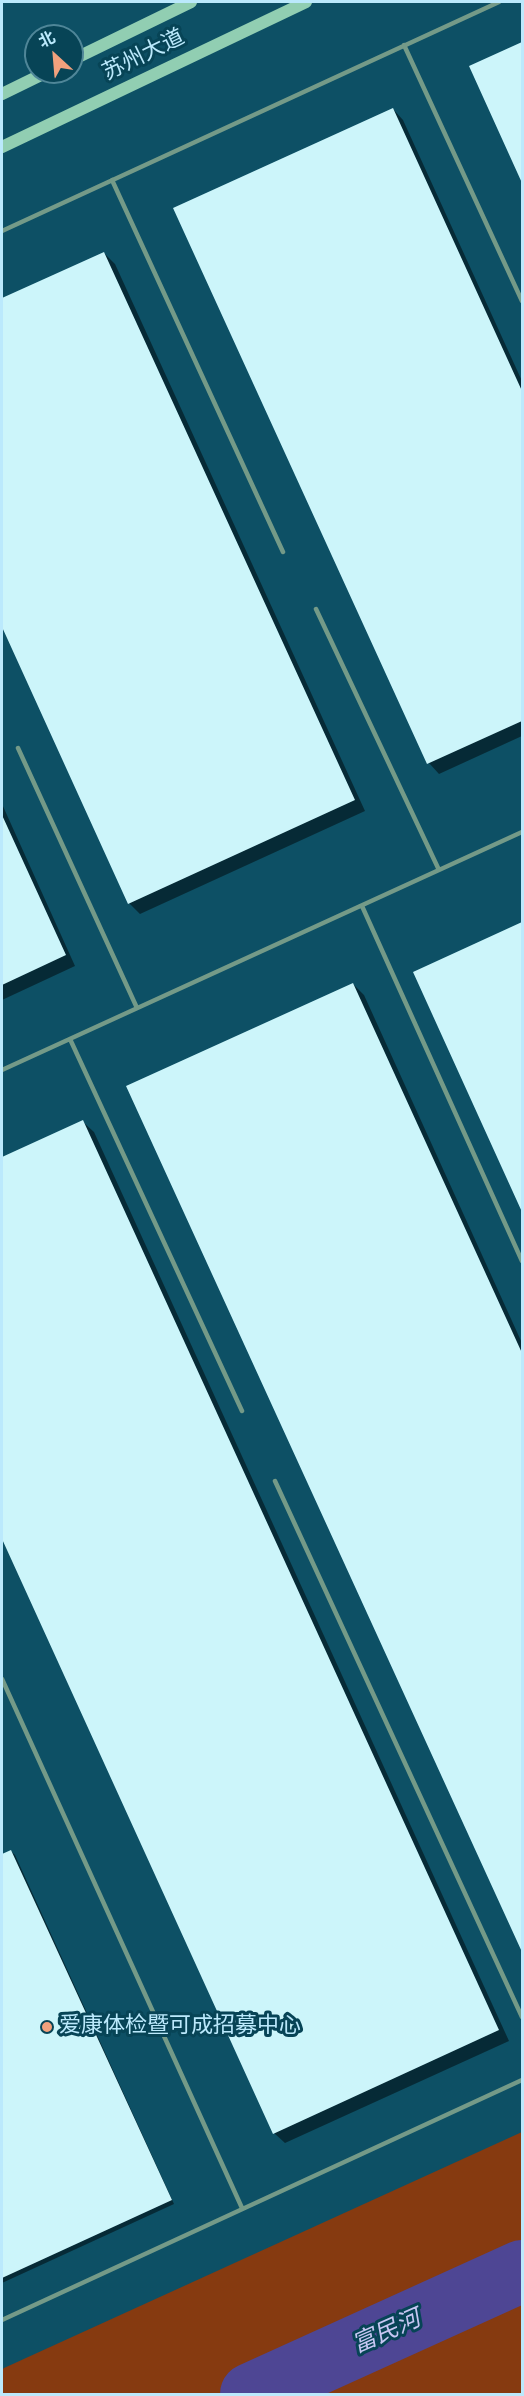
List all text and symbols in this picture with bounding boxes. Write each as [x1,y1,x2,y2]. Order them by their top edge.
north arrow [24,24,84,84]
text: 北 [35,25,59,53]
street label: 苏州大道 [99,25,189,87]
place label: 爱康体检暨可成招募中心 [59,2014,301,2040]
marker: 爱康体检暨可成招募中心 [40,2020,54,2034]
water label: 富民河 [348,2305,426,2361]

